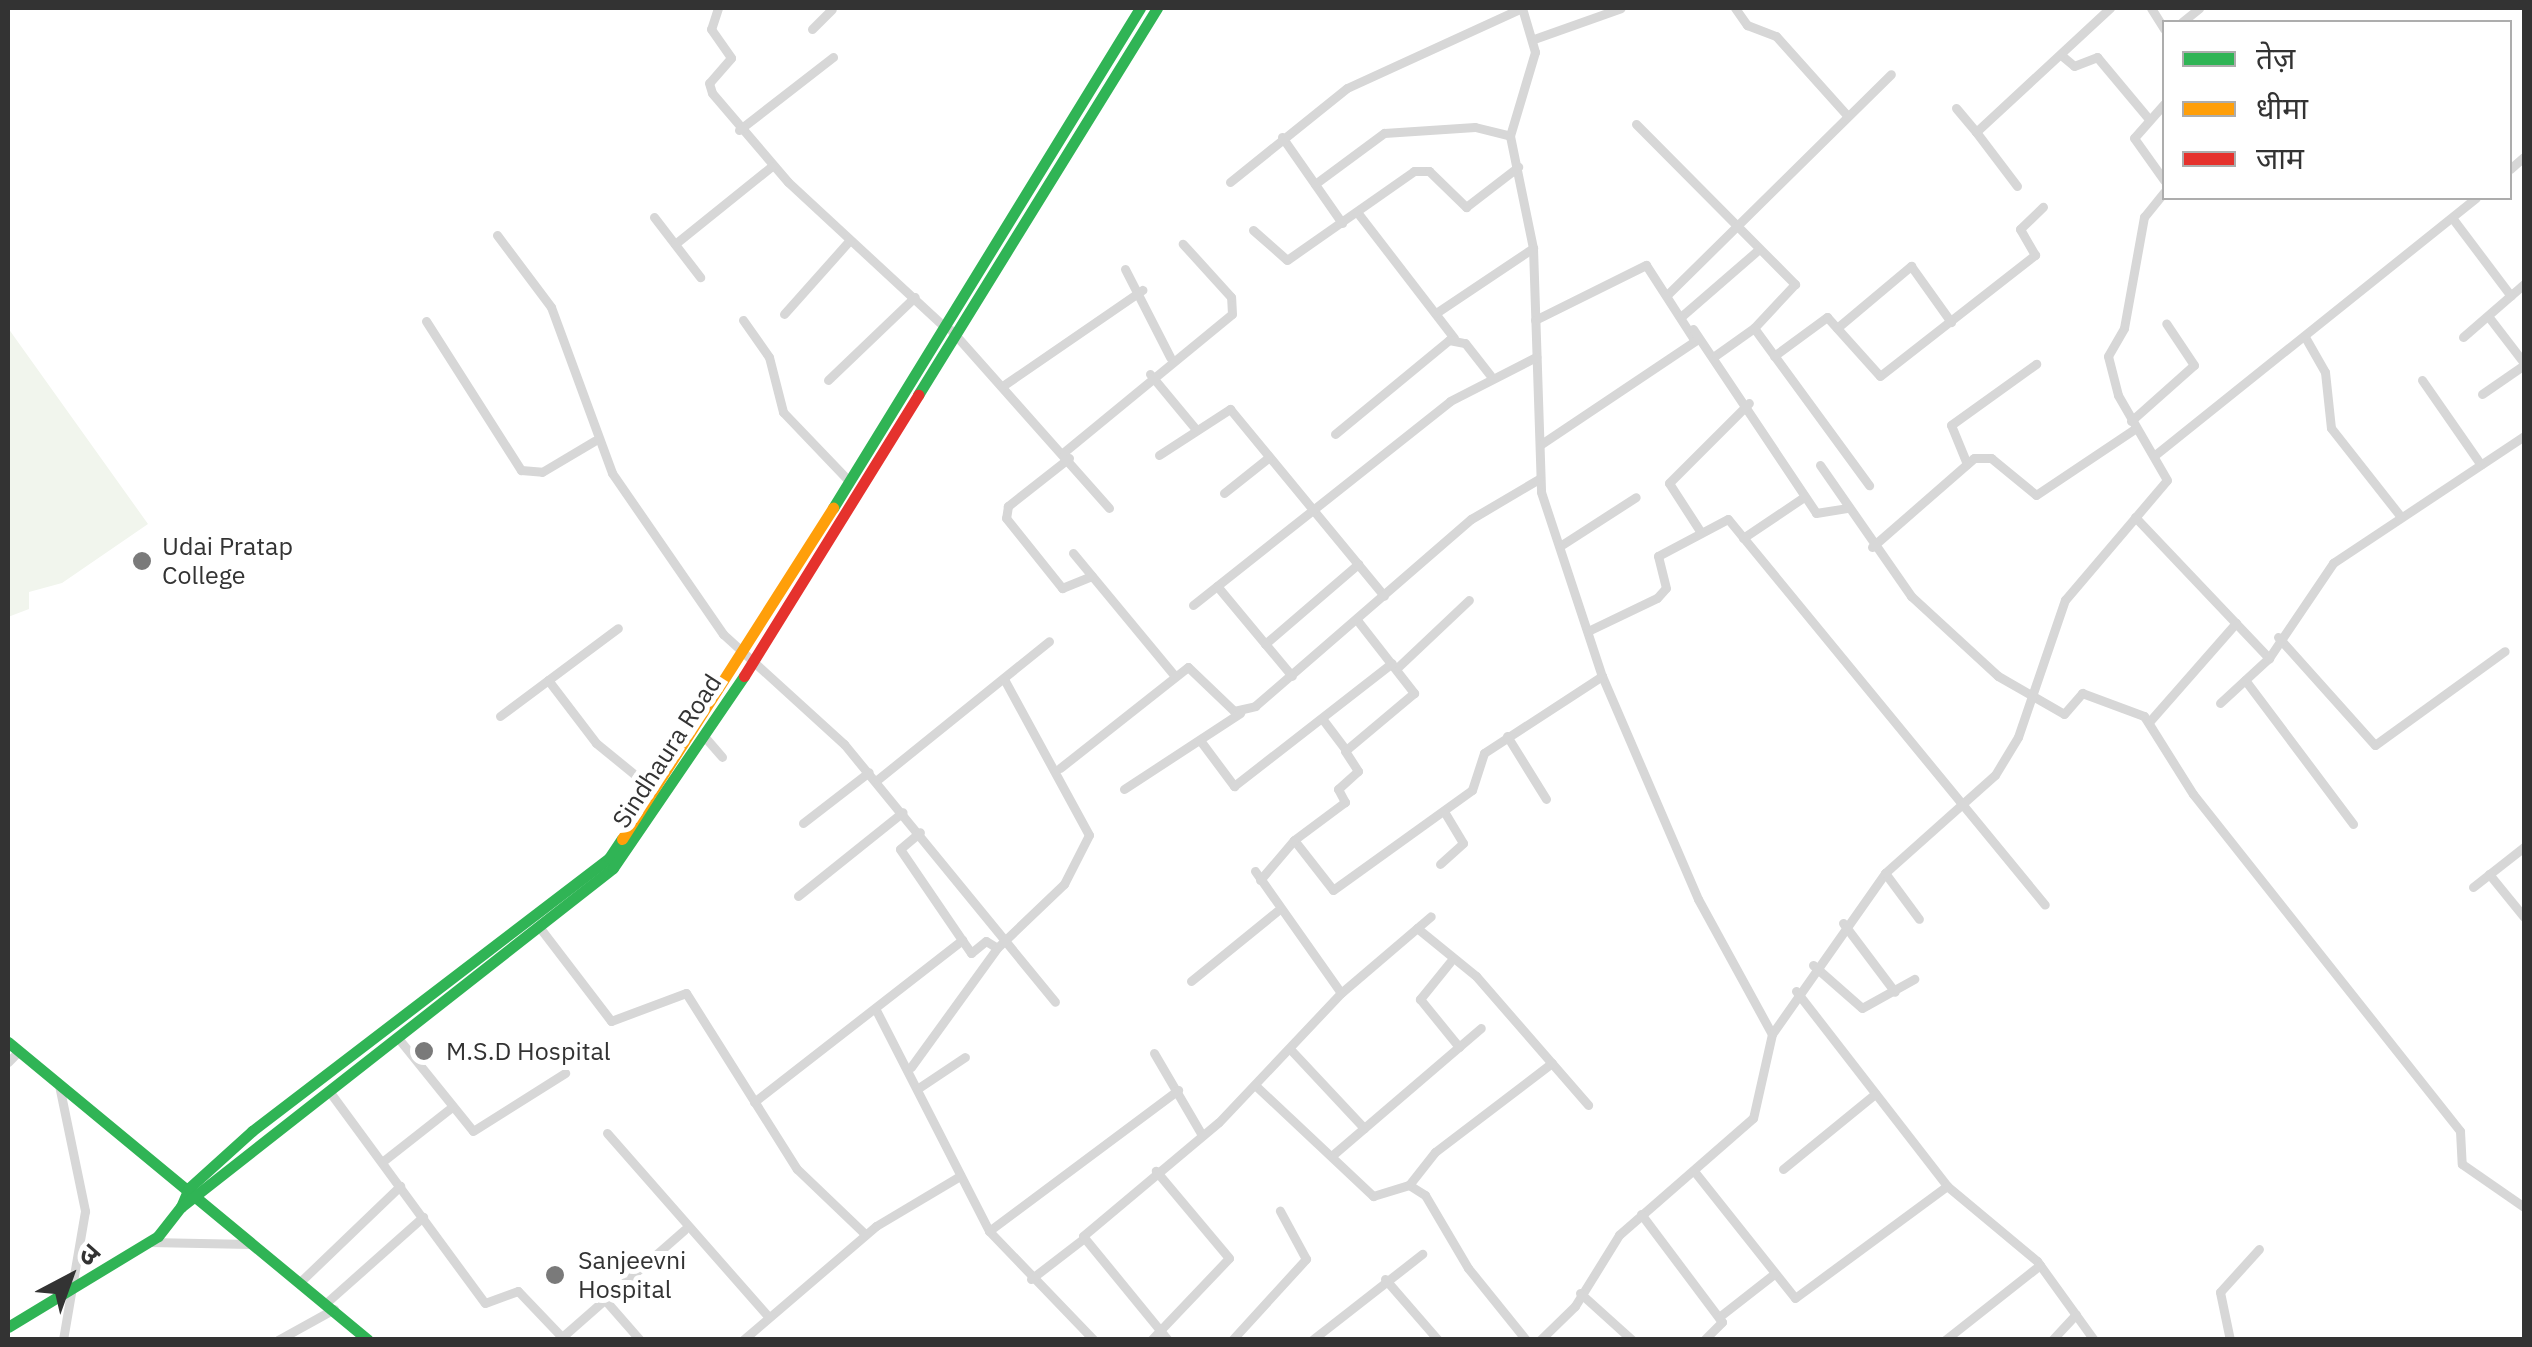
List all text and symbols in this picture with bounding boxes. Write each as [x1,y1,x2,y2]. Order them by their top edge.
legend [2162,20,2512,200]
text: तेज़ [2256,38,2295,77]
text: धीमा [2256,88,2308,127]
text: जाम [2256,138,2304,177]
place label: Udai Pratap College [162,532,293,591]
marker: Udai Pratap College [131,550,153,572]
street label: Sindhaura Road [606,669,728,833]
place label: M.S.D Hospital [446,1036,611,1066]
marker: M.S.D Hospital [411,1038,437,1064]
north arrow [20,1227,120,1327]
text: उ [72,1235,108,1273]
place label: Sanjeevni Hospital [578,1246,686,1305]
marker: Sanjeevni Hospital [542,1262,568,1288]

